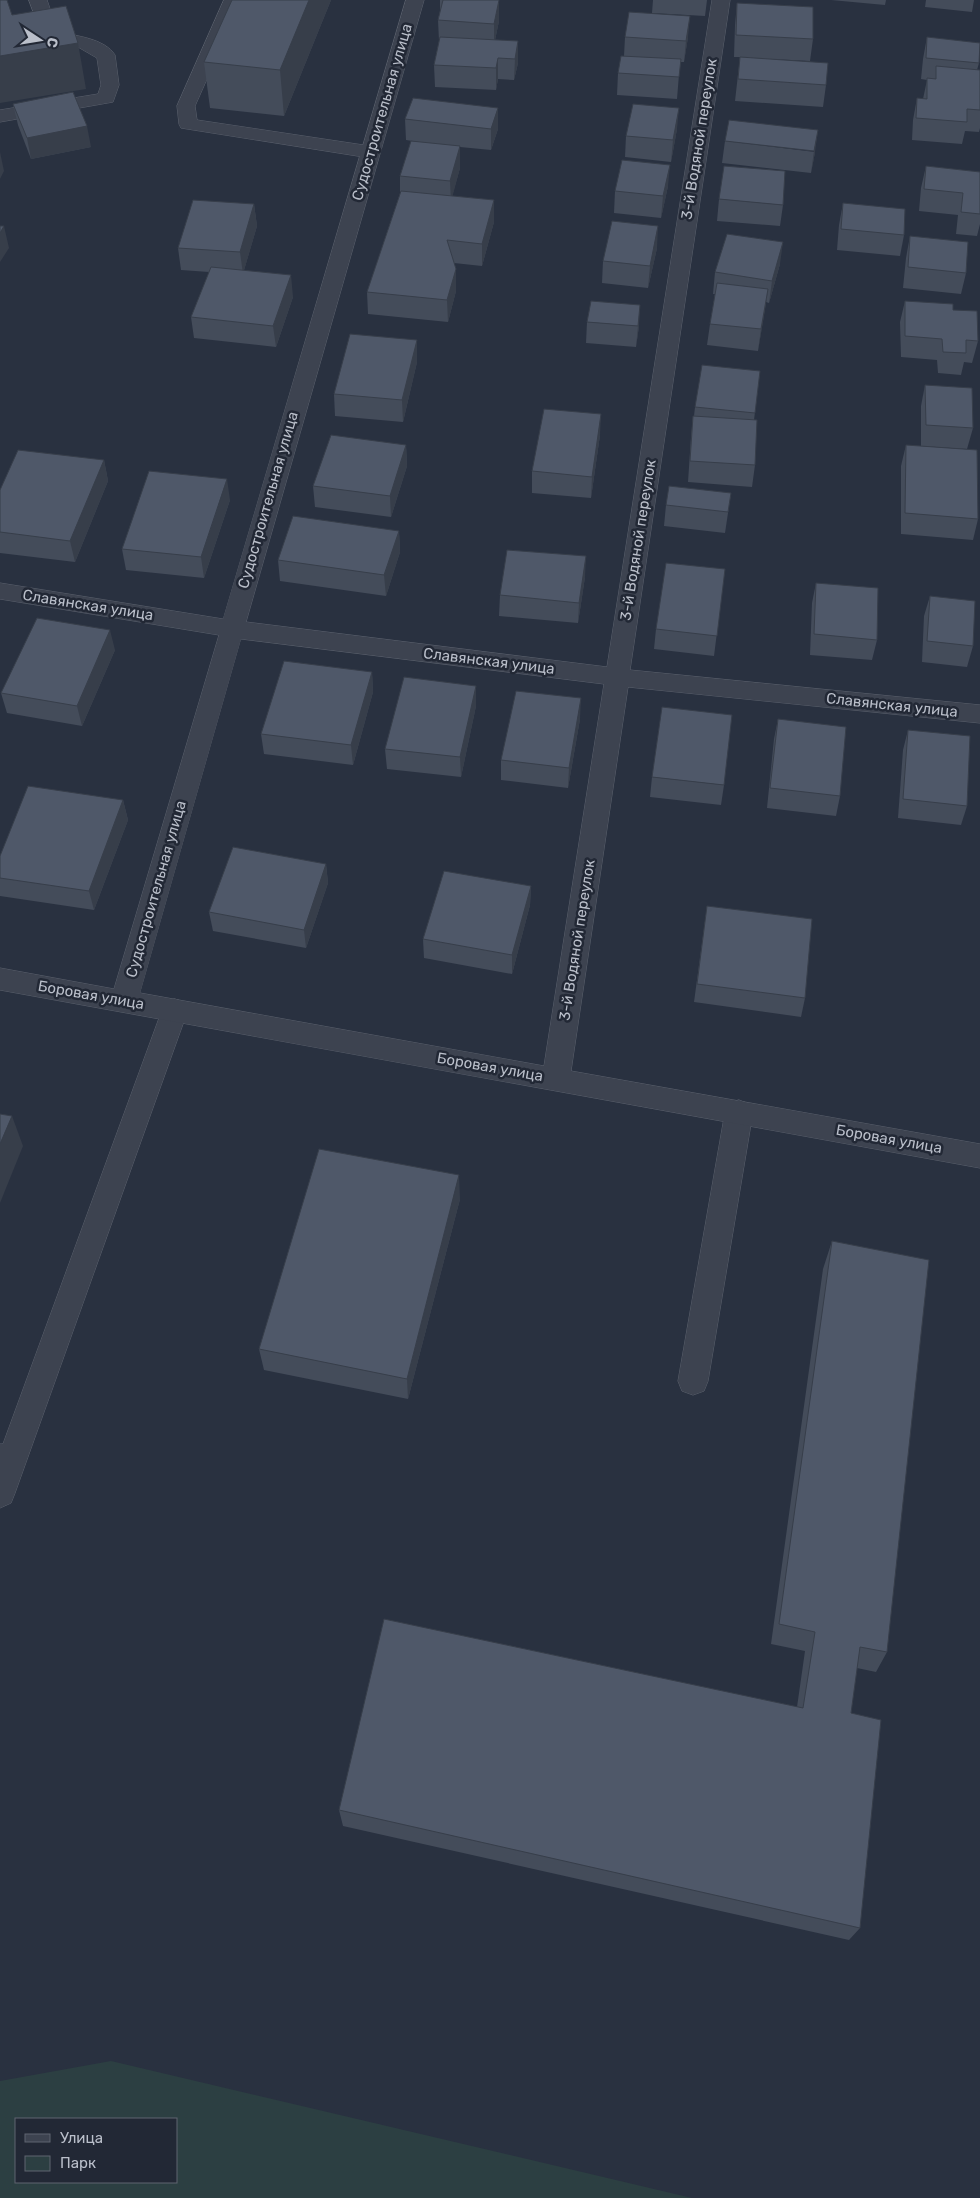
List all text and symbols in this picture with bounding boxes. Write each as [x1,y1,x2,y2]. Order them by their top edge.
north arrow [15,15,65,65]
street label: Судостроительная улица [348,22,416,202]
text: С [43,36,62,49]
street label: 3-й Водяной переулок [677,57,721,221]
street label: Судостроительная улица [234,410,302,590]
street label: 3-й Водяной переулок [616,458,660,622]
street label: Славянская улица [21,586,155,624]
street label: Славянская улица [422,644,556,678]
street label: Славянская улица [825,689,959,721]
street label: Судостроительная улица [122,799,190,979]
street label: 3-й Водяной переулок [555,858,599,1022]
street label: Боровая улица [37,977,145,1013]
street label: Боровая улица [436,1049,544,1085]
street label: Боровая улица [835,1121,943,1157]
legend [15,2118,178,2183]
text: Улица [60,2129,103,2147]
text: Парк [60,2154,96,2172]

